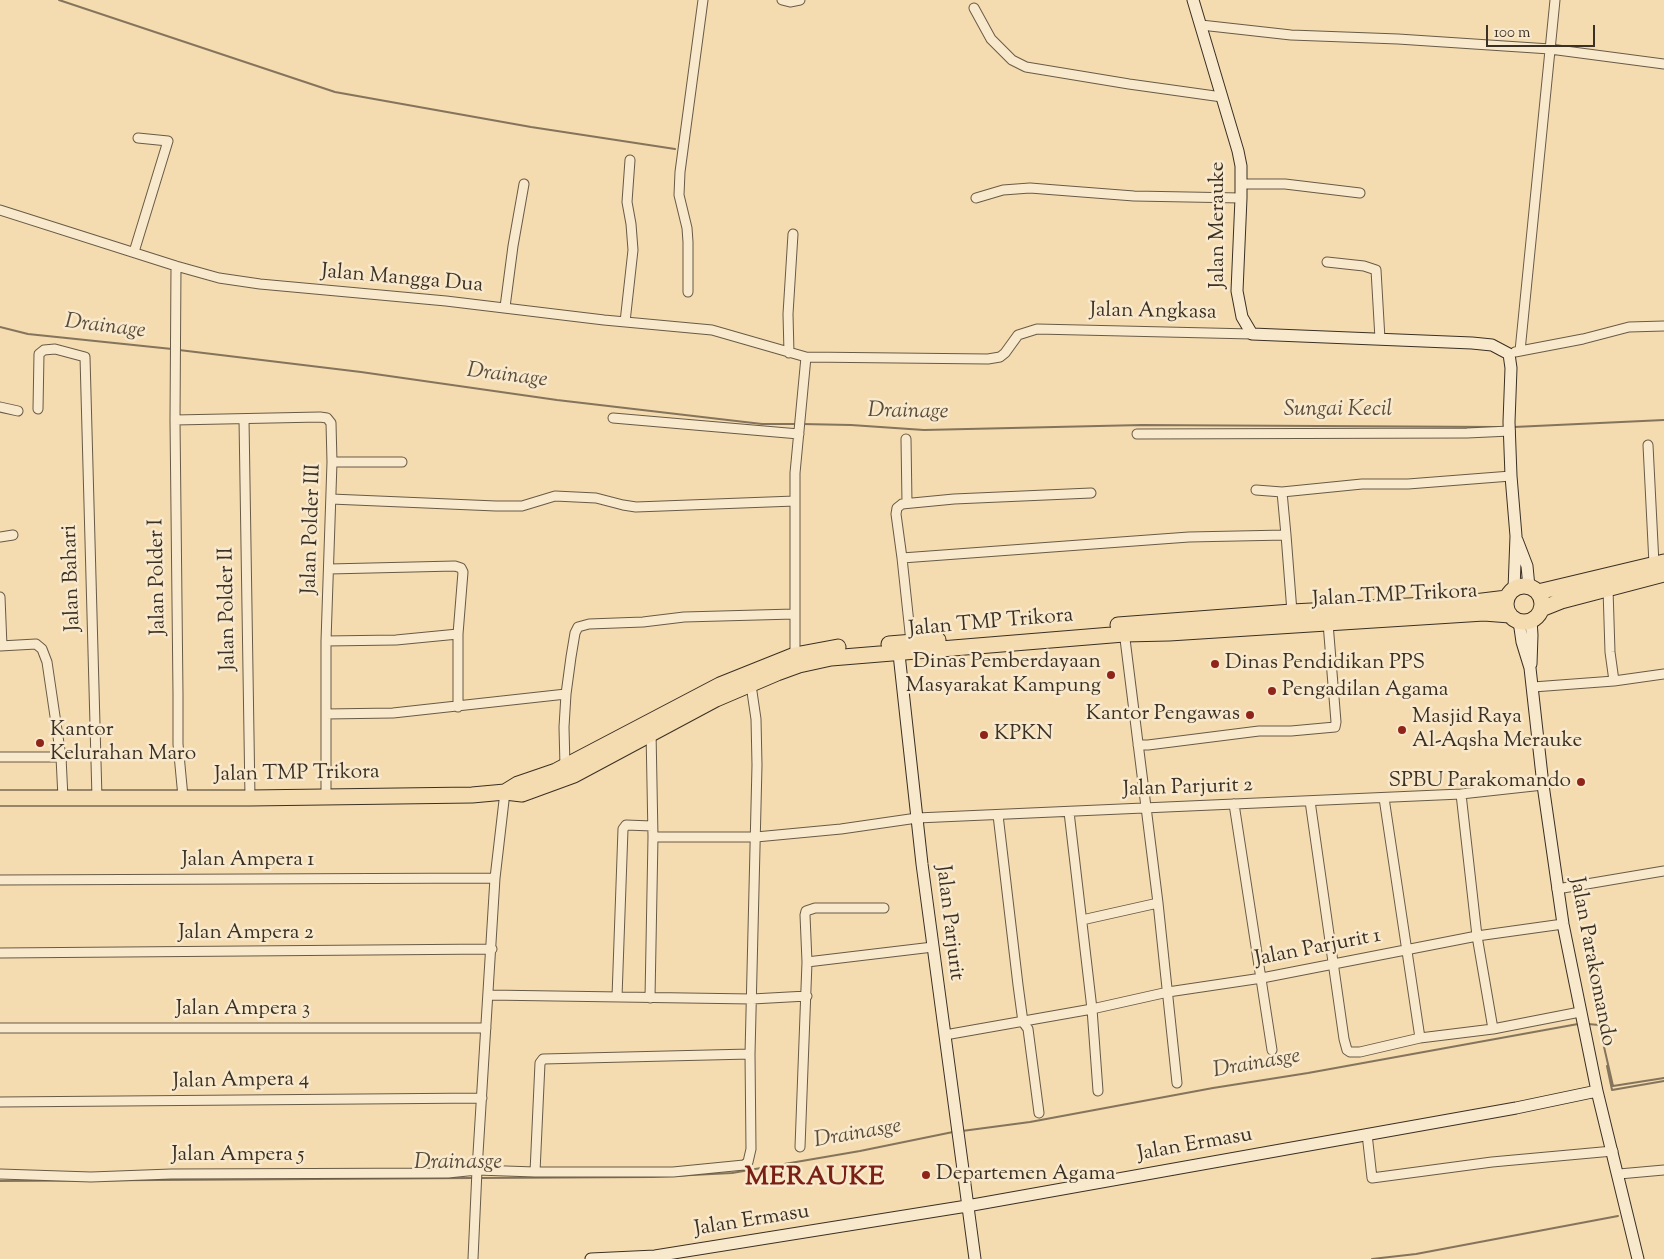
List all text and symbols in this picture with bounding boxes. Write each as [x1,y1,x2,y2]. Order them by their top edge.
scale bar [1489,15,1598,47]
text: 100 m [1494,23,1530,44]
street label: Jalan Merauke [1206,161,1232,289]
street label: Jalan Mangga Dua [320,260,484,300]
street label: Jalan Angkasa [1089,299,1217,327]
water label: Drainage [63,310,147,346]
water label: Drainage [465,359,549,395]
water label: Sungai Kecil [1284,398,1392,424]
water label: Drainage [867,399,949,427]
street label: Jalan Polder III [298,463,328,595]
street label: Jalan Polder I [145,518,173,636]
street label: Jalan Bahari [59,524,87,632]
street label: Jalan Polder II [215,547,243,671]
street label: Jalan TMP Trikora [1312,580,1478,614]
street label: Jalan TMP Trikora [908,604,1074,644]
place label: Dinas Pemberdayaan Masyarakat Kampung [906,650,1101,700]
place label: Dinas Pendidikan PPS [1225,651,1425,677]
marker: Dinas Pendidikan PPS [1209,658,1221,670]
marker: Dinas Pemberdayaan Masyarakat Kampung [1105,669,1117,681]
place label: Pengadilan Agama [1282,678,1448,704]
marker: Pengadilan Agama [1266,685,1278,697]
place label: Kantor Pengawas [1086,702,1240,728]
place label: Masjid Raya Al-Aqsha Merauke [1412,705,1582,755]
marker: Kantor Pengawas [1244,709,1256,721]
place label: Kantor Kelurahan Maro [50,718,196,768]
place label: KPKN [994,722,1053,748]
marker: Masjid Raya Al-Aqsha Merauke [1396,724,1408,736]
marker: KPKN [978,729,990,741]
marker: Kantor Kelurahan Maro [34,737,46,749]
street label: Jalan TMP Trikora [214,761,380,789]
place label: SPBU Parakomando [1388,769,1571,795]
street label: Jalan Parjurit 2 [1122,774,1254,804]
marker: SPBU Parakomando [1575,776,1587,788]
street label: Jalan Ampera 1 [181,848,315,874]
street label: Jalan Parjurit [928,864,968,982]
street label: Jalan Parakomando [1562,875,1620,1049]
street label: Jalan Ampera 2 [178,921,314,947]
street label: Jalan Parjurit 1 [1253,924,1383,974]
street label: Jalan Ampera 3 [176,997,310,1023]
water label: Drainasge [1211,1044,1303,1086]
street label: Jalan Ampera 4 [173,1068,309,1096]
water label: Drainasge [812,1114,904,1156]
street label: Jalan Ermasu [1136,1124,1254,1168]
street label: Jalan Ampera 5 [171,1143,305,1169]
water label: Drainasge [414,1151,502,1177]
place label: Departemen Agama [936,1162,1116,1188]
district label: MERAUKE [744,1164,886,1196]
marker: Departemen Agama [920,1169,932,1181]
street label: Jalan Ermasu [693,1200,811,1244]

